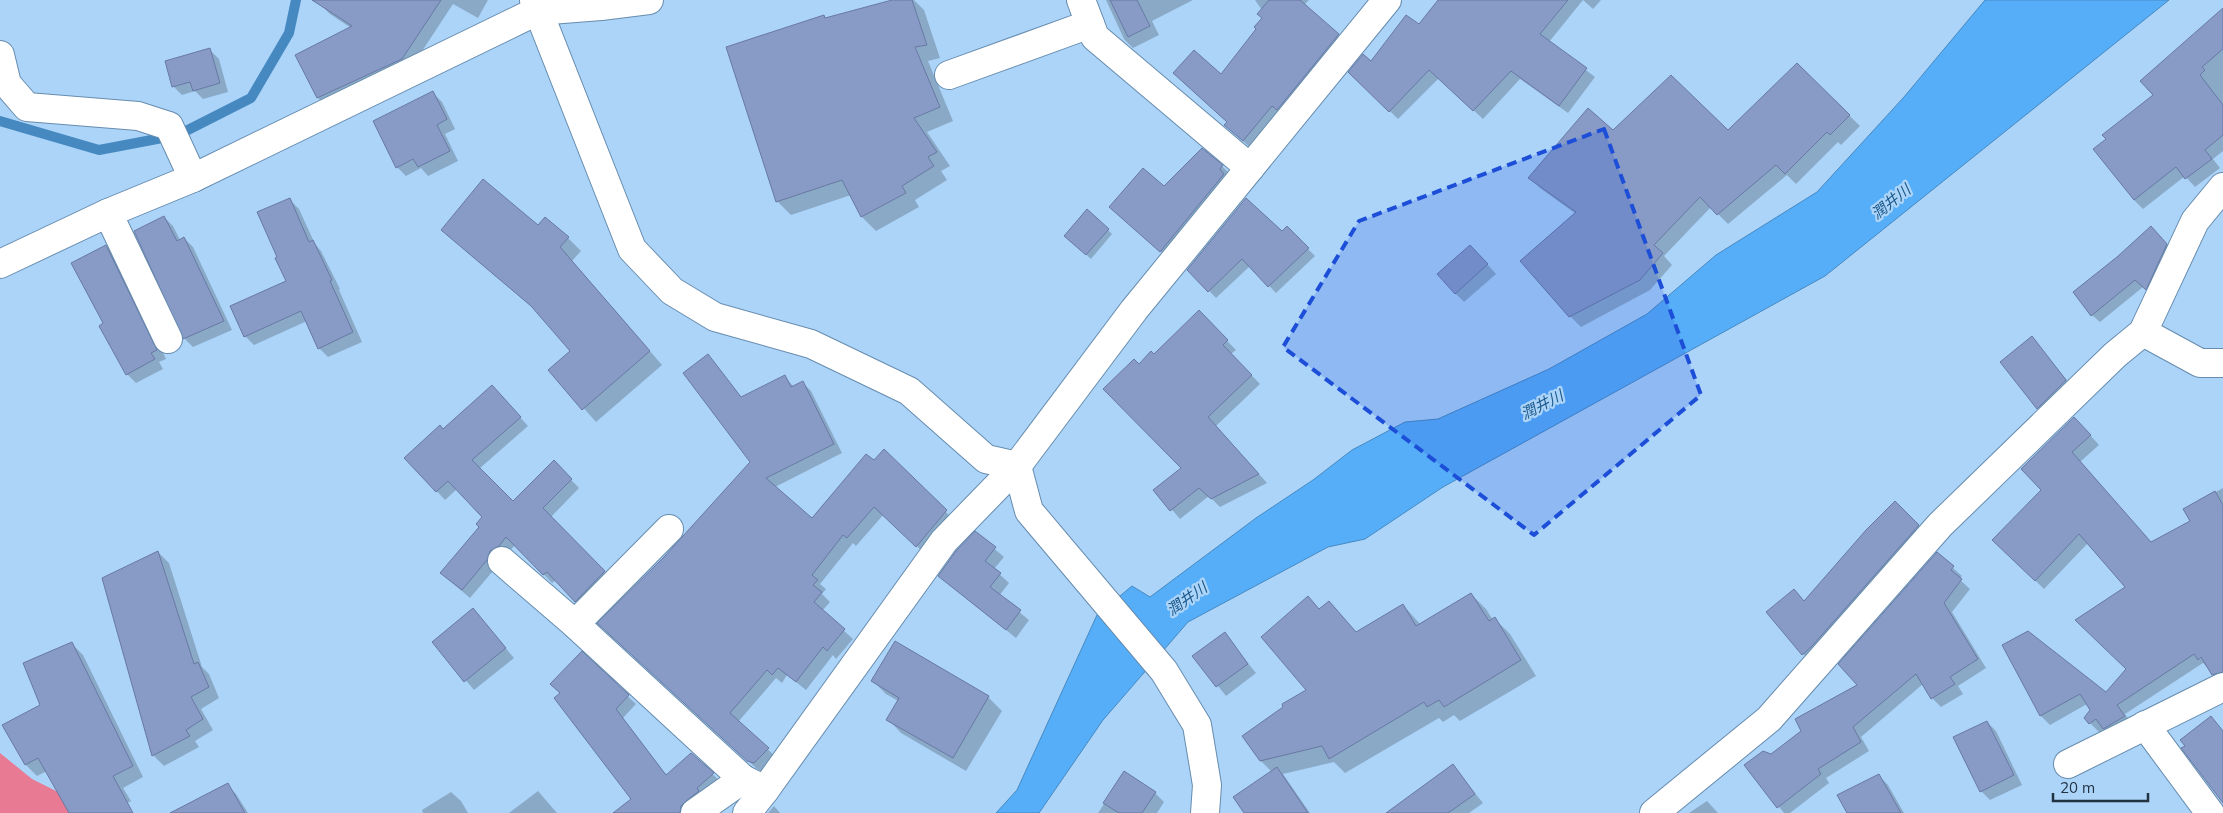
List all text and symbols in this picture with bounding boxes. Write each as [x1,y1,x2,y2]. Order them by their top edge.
water label: 潤井川 [1867,179,1916,223]
water label: 潤井川 [1517,385,1568,423]
water label: 潤井川 [1163,577,1212,619]
scale bar [2053,770,2148,802]
text: 20 m [2060,778,2095,797]

